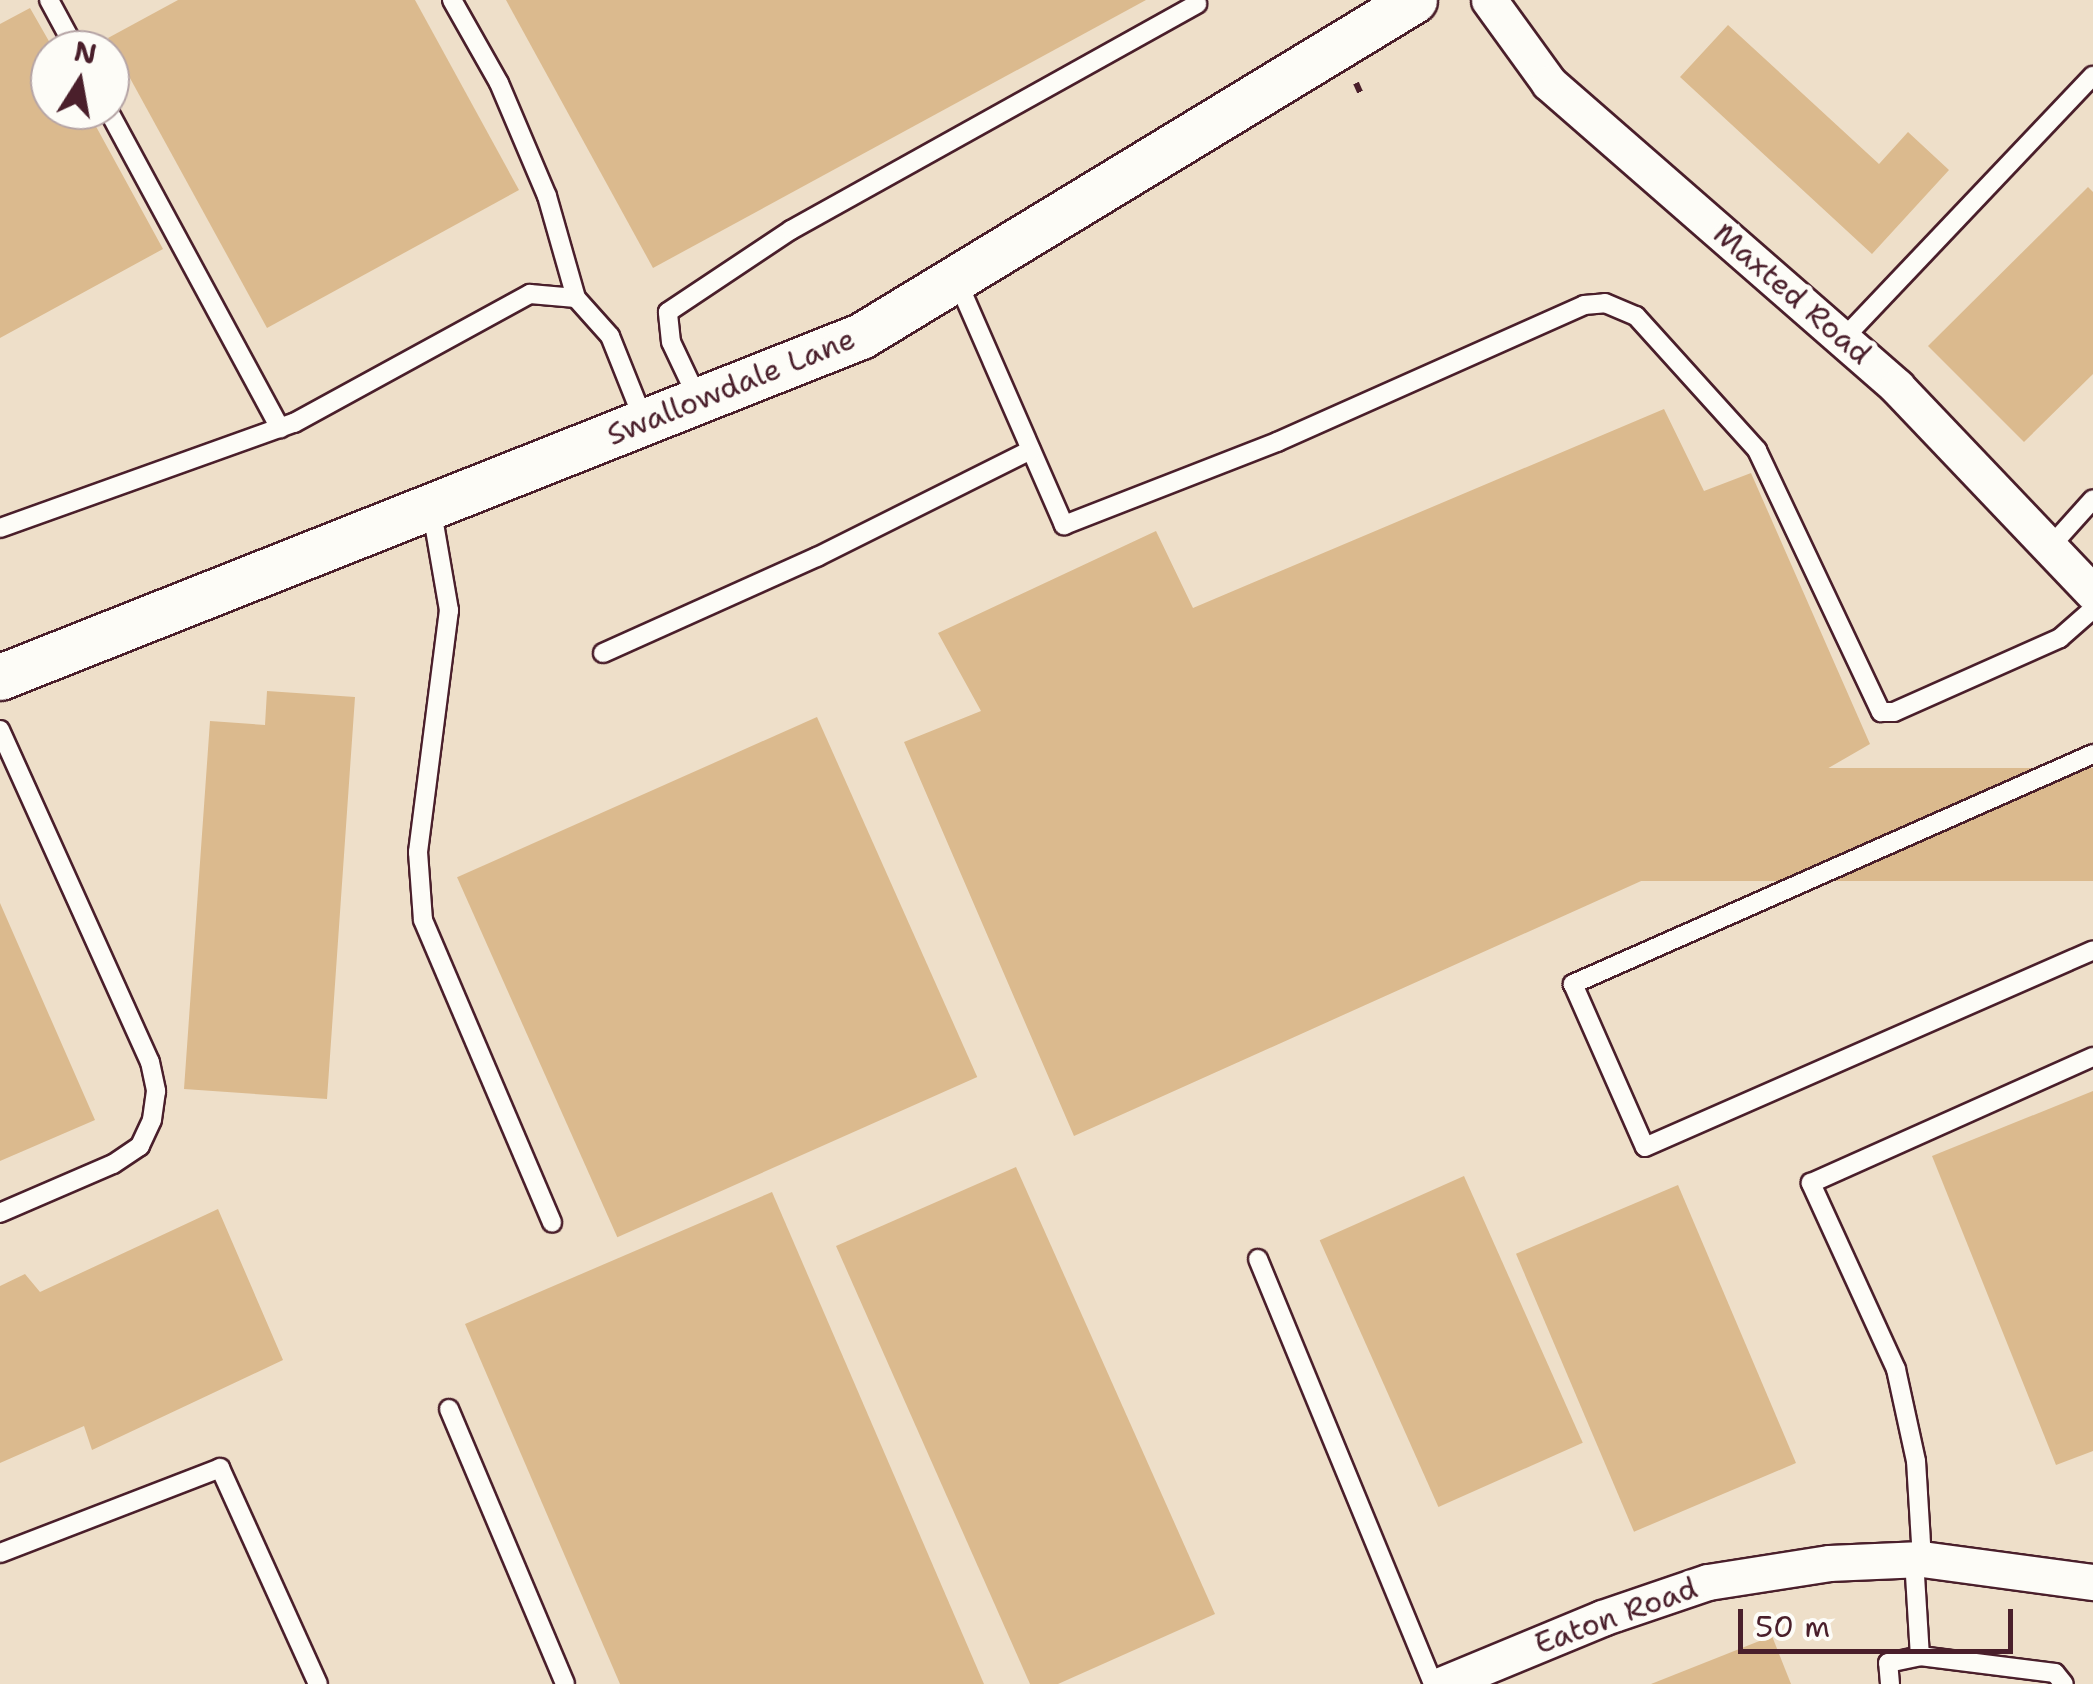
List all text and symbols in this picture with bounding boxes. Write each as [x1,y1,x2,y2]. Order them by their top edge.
north arrow [30,30,130,130]
text: N [71,32,100,73]
street label: Maxted Road [1706,216,1878,372]
street label: Swallowdale Lane [602,321,860,453]
street label: Eaton Road [1530,1570,1702,1662]
scale bar [1743,1589,2018,1651]
text: 50 m [1755,1606,1830,1647]

